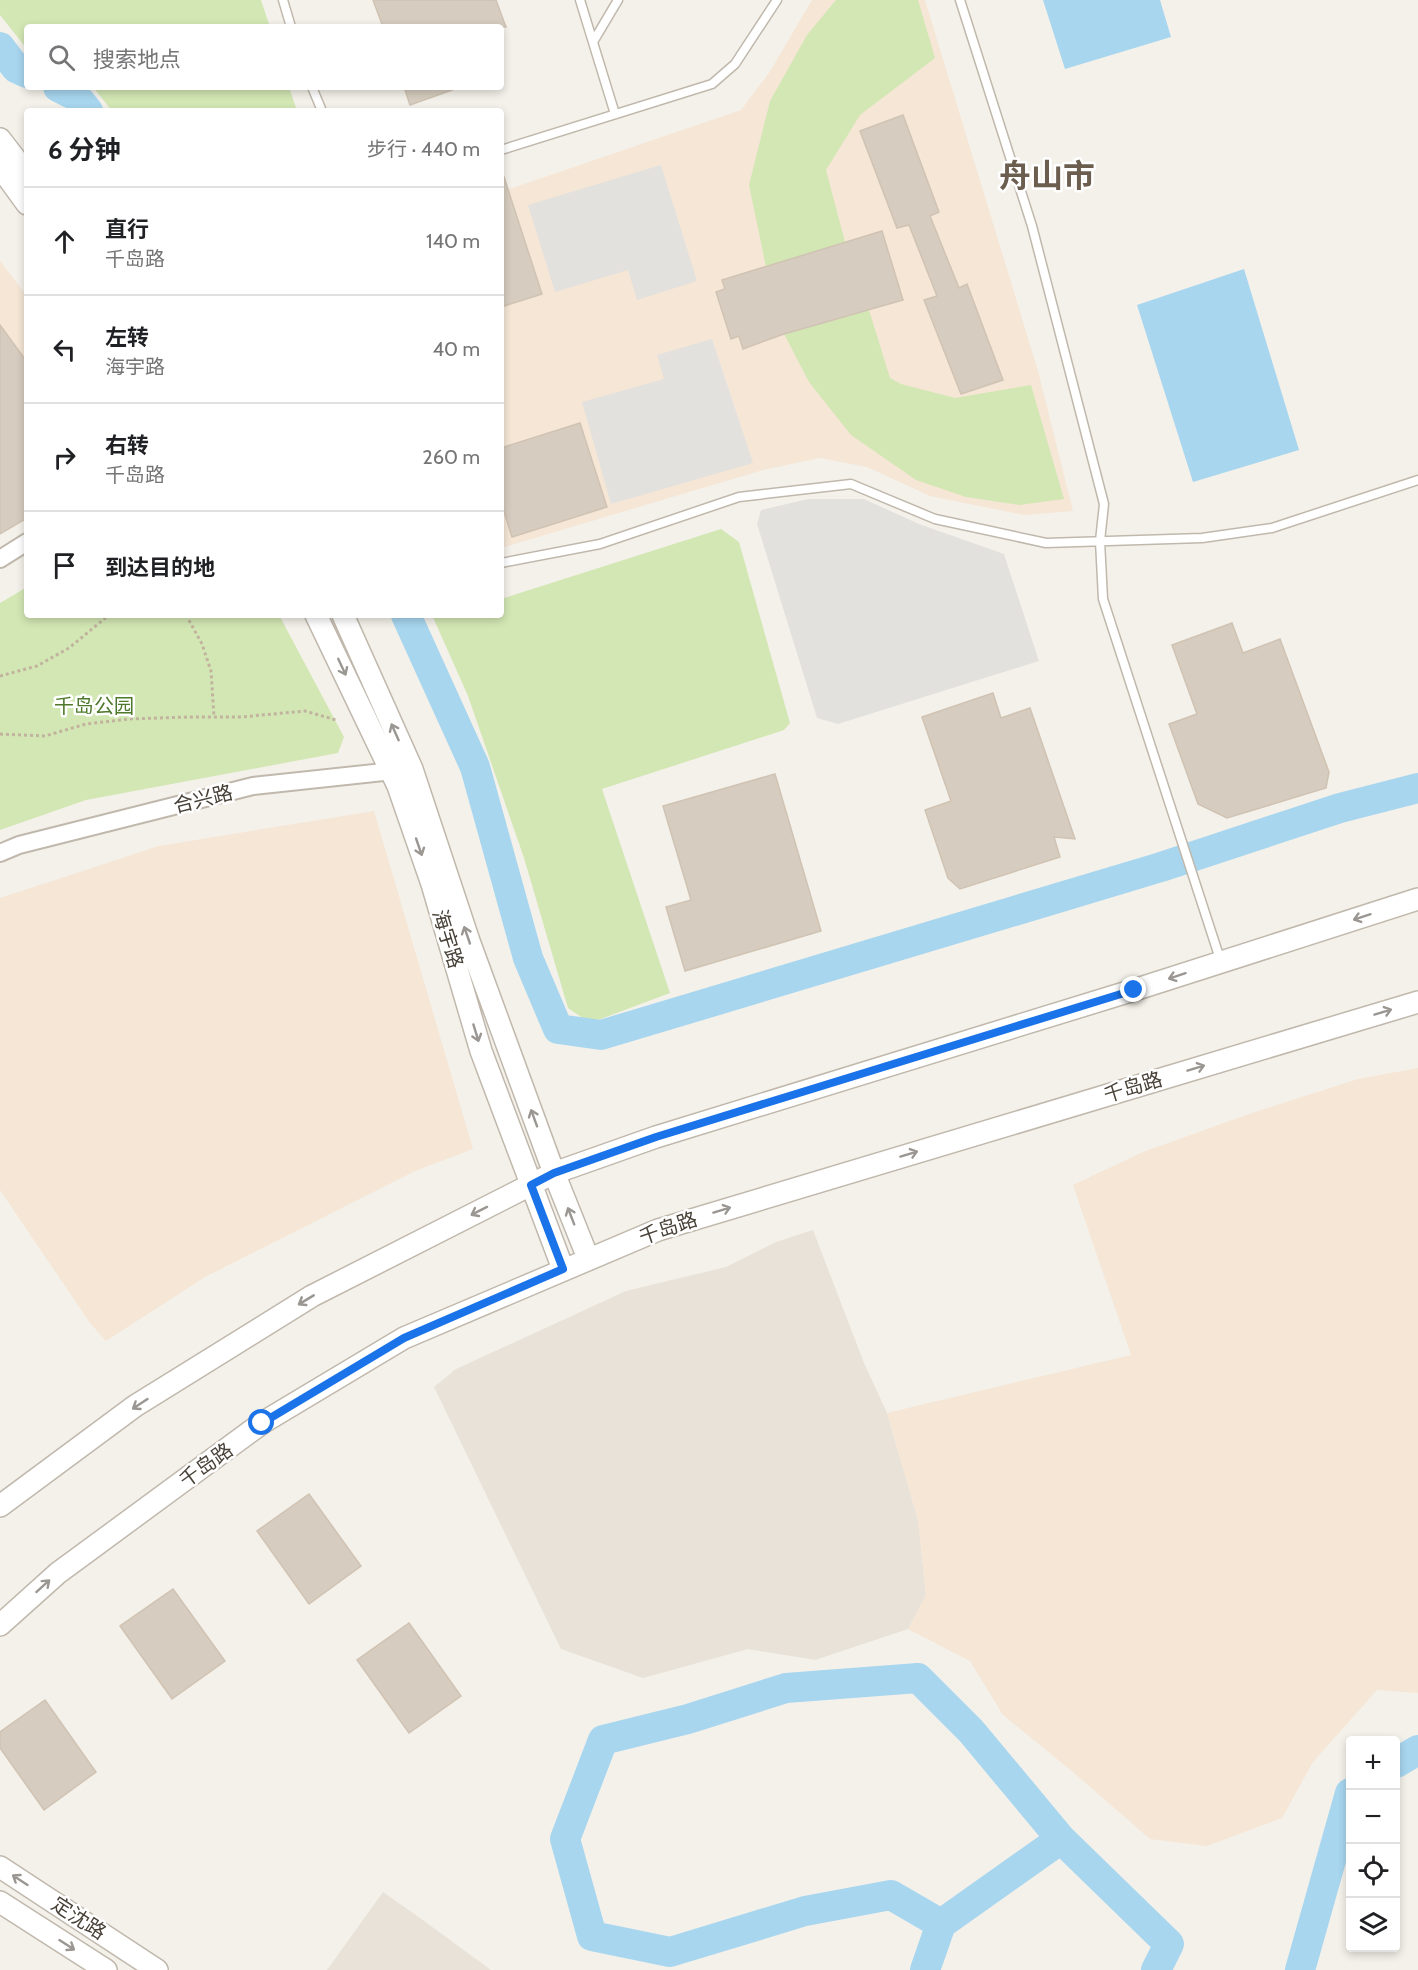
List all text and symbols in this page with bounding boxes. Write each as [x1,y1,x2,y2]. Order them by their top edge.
search box [24,24,504,90]
icon: search [45,41,78,74]
text: 搜索地点 [93,46,181,73]
text: 6 分钟 [48,134,120,166]
text: 步行 · 440 m [367,137,480,161]
district label: 舟山市 [999,156,1095,195]
text: 直行 [105,216,149,243]
icon: ahead [48,225,81,258]
text: 140 m [426,229,480,253]
text: 千岛路 [105,247,165,271]
text: 左转 [105,324,149,351]
icon: left [48,333,81,366]
text: 40 m [432,337,480,361]
text: 海宇路 [105,355,165,379]
text: 右转 [105,432,149,459]
icon: right [48,441,81,474]
text: 260 m [422,445,480,469]
text: 千岛路 [105,463,165,487]
icon: arrive [48,549,81,582]
text: 到达目的地 [105,554,215,581]
one-way arrow [337,658,349,676]
park label: 千岛公园 [54,694,134,718]
one-way arrow [389,723,400,741]
street label: 合兴路 [171,780,235,818]
one-way arrow [414,837,425,856]
street label: 海宇路 [428,907,468,971]
one-way arrow [1353,912,1372,923]
one-way arrow [461,926,472,945]
one-way arrow [1168,971,1187,982]
route end [1120,976,1146,1002]
one-way arrow [1373,1006,1392,1017]
one-way arrow [471,1023,482,1042]
one-way arrow [1186,1062,1205,1073]
street label: 千岛路 [1101,1067,1165,1107]
one-way arrow [528,1109,539,1128]
one-way arrow [899,1148,918,1159]
one-way arrow [712,1204,731,1215]
one-way arrow [471,1206,489,1217]
one-way arrow [565,1207,576,1226]
street label: 千岛路 [636,1207,700,1249]
one-way arrow [298,1295,315,1307]
one-way arrow [132,1397,149,1410]
route start [248,1409,274,1435]
street label: 千岛路 [175,1438,237,1492]
one-way arrow [36,1579,51,1593]
map controls [1346,1736,1400,1952]
button: + [1346,1736,1400,1790]
button: − [1346,1790,1400,1844]
button: locate [1346,1844,1400,1898]
one-way arrow [12,1874,29,1886]
street label: 定沈路 [47,1892,111,1944]
button: layers [1346,1898,1400,1952]
one-way arrow [58,1939,75,1951]

